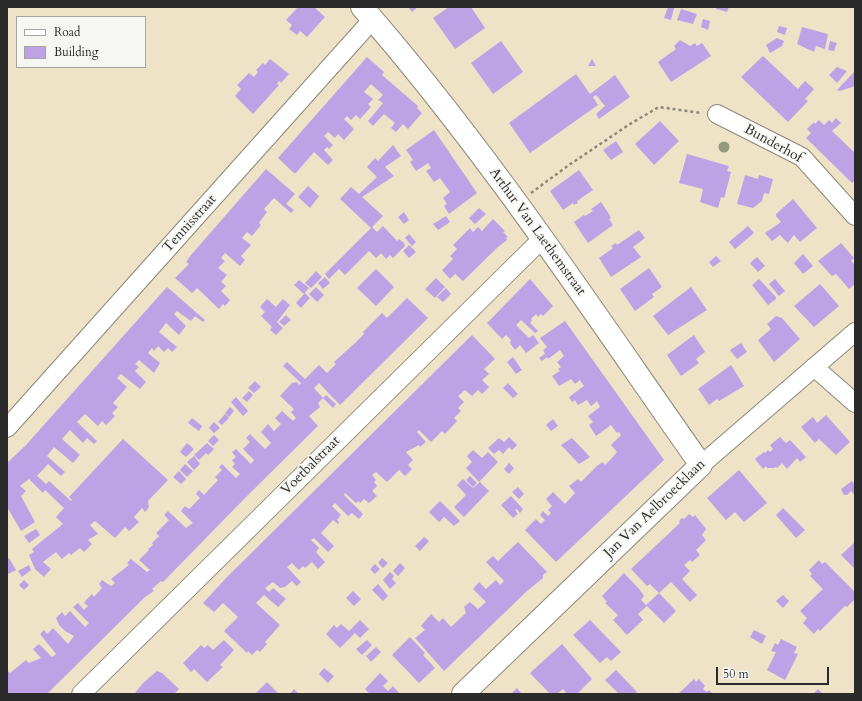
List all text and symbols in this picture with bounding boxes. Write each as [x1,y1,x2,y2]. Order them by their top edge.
legend [16,16,146,68]
text: Road [54,24,80,40]
text: Building [54,44,98,60]
street label: Bunderhof [741,121,805,167]
street label: Arthur Van Laethemstraat [485,165,589,299]
street label: Tennisstraat [160,192,220,256]
street label: Voetbalstraat [278,433,344,499]
street label: Jan Van Aelbroecklaan [601,456,709,562]
scale bar [718,659,831,685]
text: 50 m [723,666,749,682]

